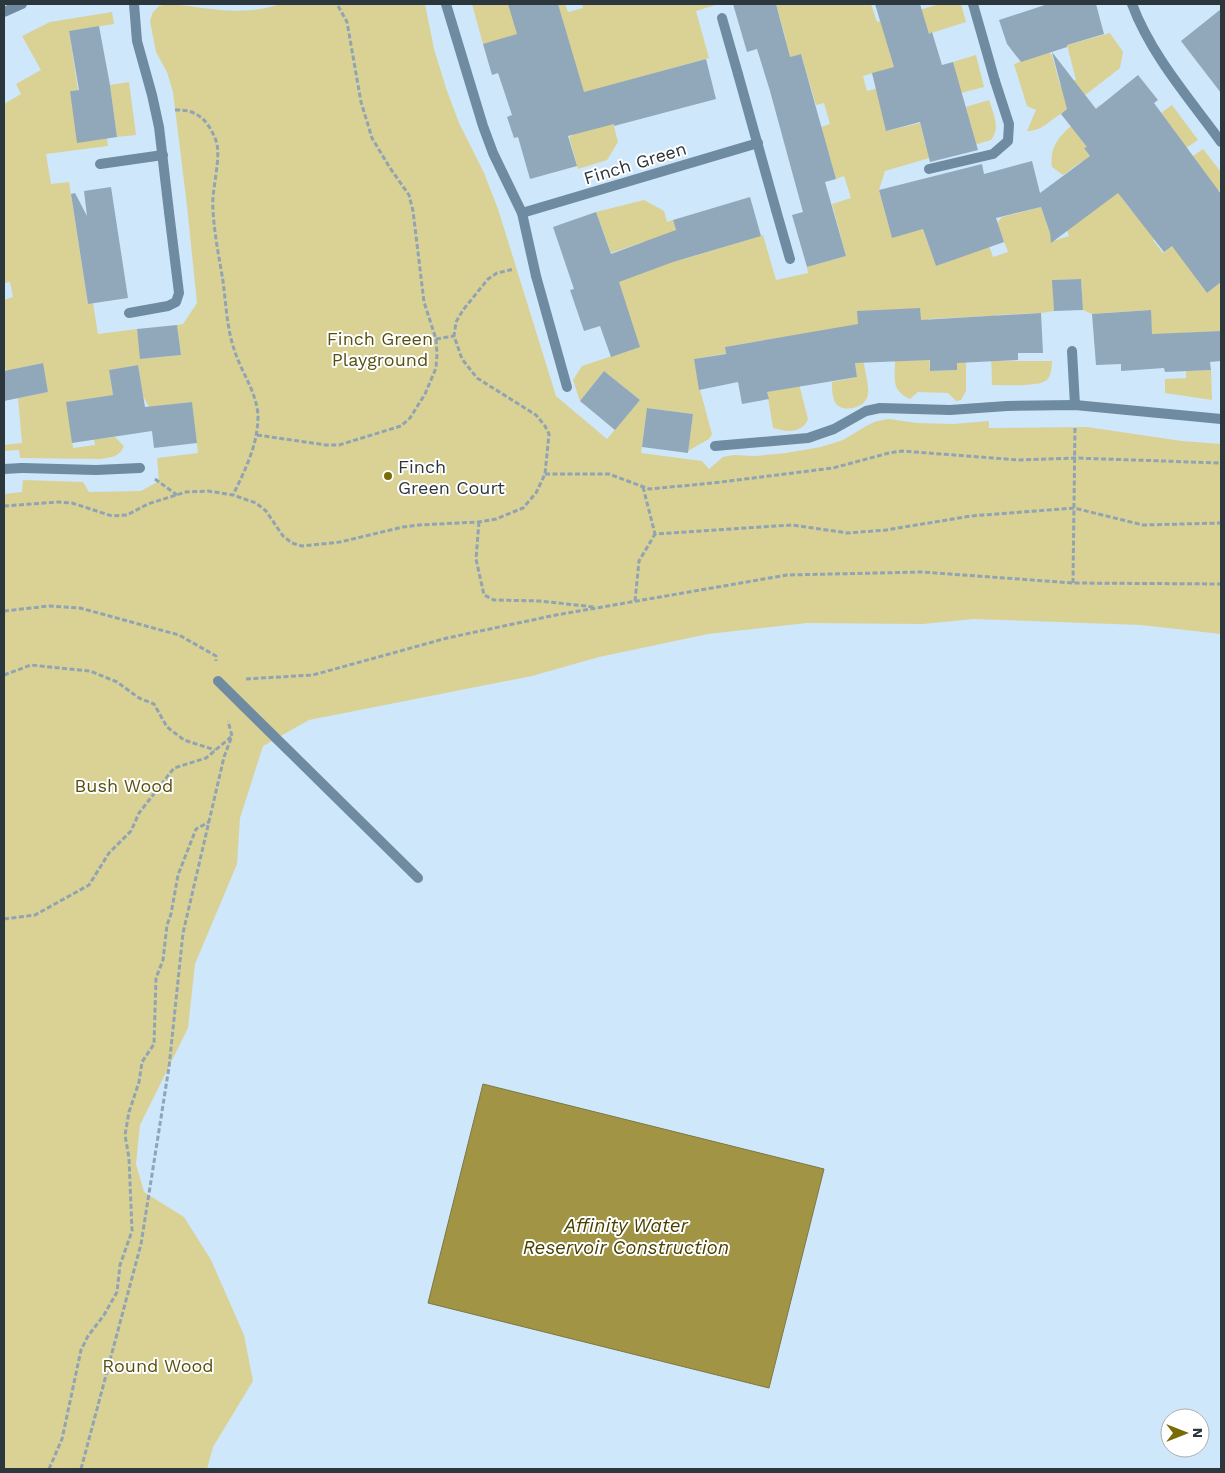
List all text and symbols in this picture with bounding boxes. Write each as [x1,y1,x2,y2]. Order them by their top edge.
street label: Finch Green [581,137,689,189]
park label: Finch Green Playground [327,328,433,370]
place label: Finch Green Court [398,456,505,498]
marker: Finch Green Court [382,470,394,482]
park label: Bush Wood [75,775,173,796]
water label: Affinity Water Reservoir Construction [523,1214,729,1259]
park label: Round Wood [102,1355,214,1376]
north arrow [1160,1408,1210,1458]
text: N [1190,1428,1206,1438]

